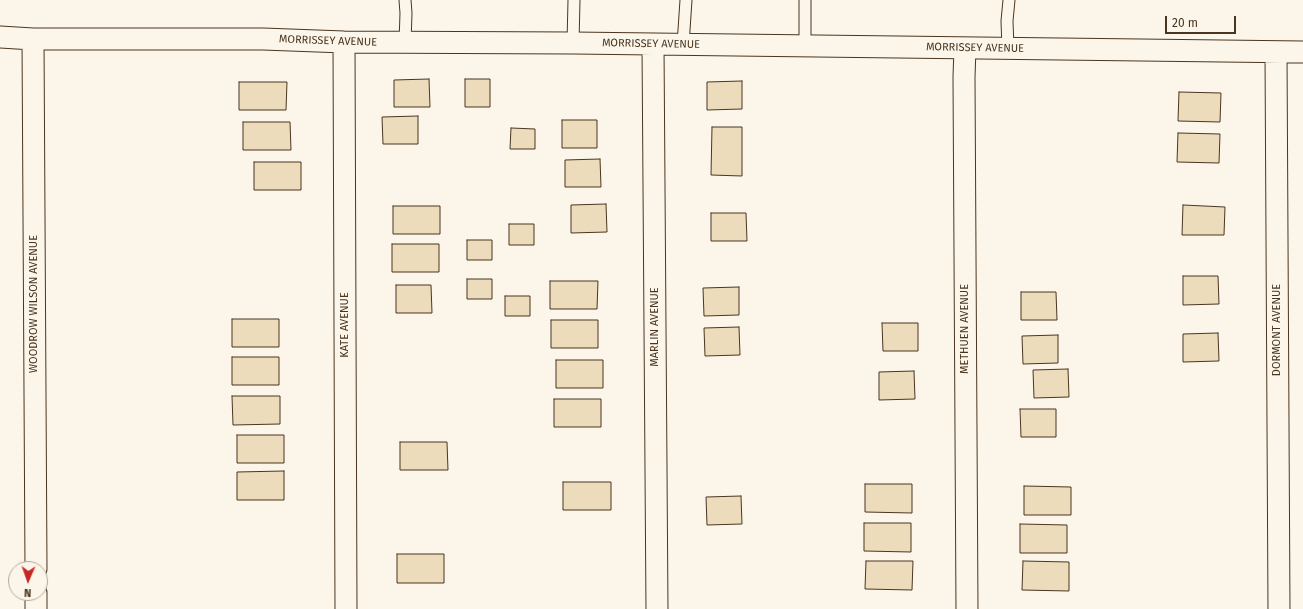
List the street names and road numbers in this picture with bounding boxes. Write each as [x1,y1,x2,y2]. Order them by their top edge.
street label: MORRISSEY AVENUE [279,33,377,49]
street label: MORRISSEY AVENUE [602,37,700,51]
street label: MORRISSEY AVENUE [926,41,1024,55]
street label: WOODROW WILSON AVENUE [27,235,41,373]
street label: METHUEN AVENUE [958,284,972,374]
street label: DORMONT AVENUE [1270,284,1284,376]
street label: MARLIN AVENUE [648,287,662,367]
street label: KATE AVENUE [338,292,352,358]

